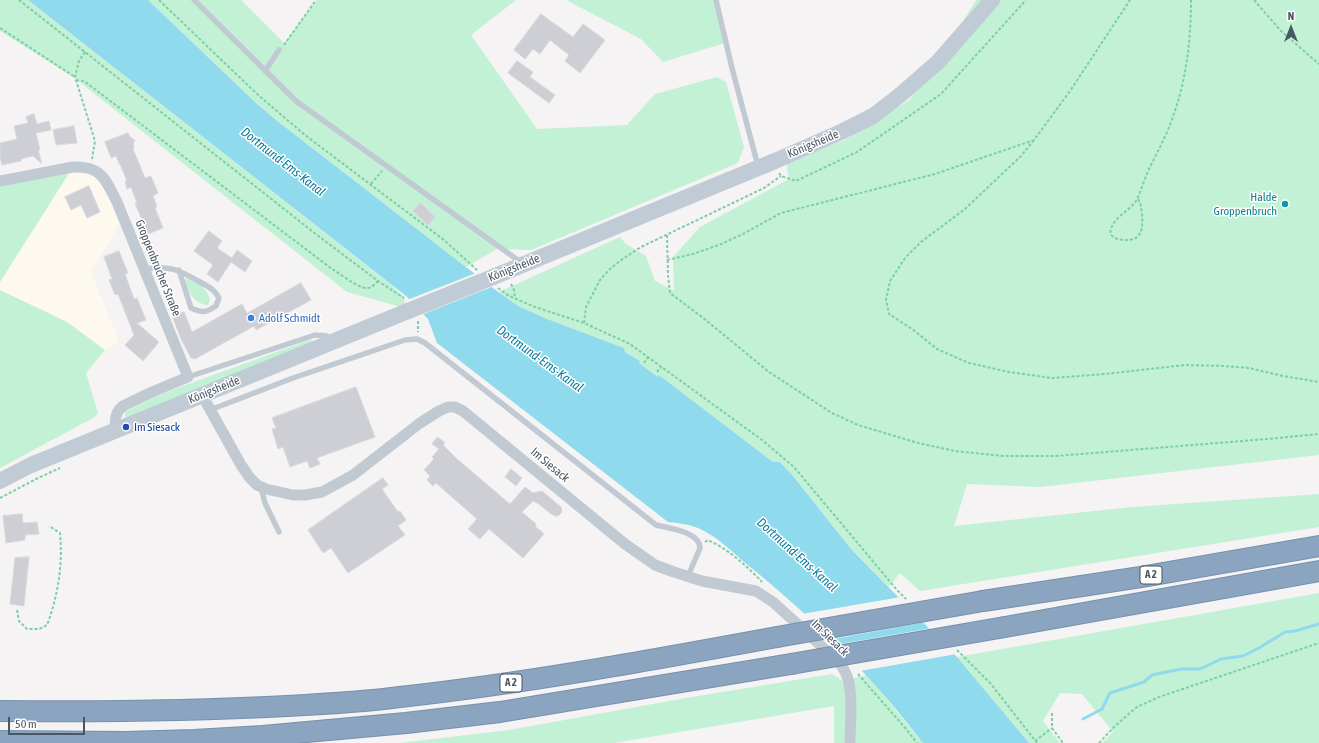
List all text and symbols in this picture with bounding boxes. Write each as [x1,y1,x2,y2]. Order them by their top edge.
north arrow [1271,8,1311,48]
text: N [1288,10,1294,22]
water label: Dortmund-Ems-Kanal [238,124,328,200]
street label: Königsheide [785,127,841,161]
place label: Halde Groppenbruch [1214,190,1277,218]
marker: Halde Groppenbruch [1280,199,1290,209]
street label: Groppenbrucher Straße [132,218,184,318]
street label: Königsheide [486,251,542,285]
place label: Adolf Schmidt [259,311,320,325]
marker: Adolf Schmidt [246,313,256,323]
water label: Dortmund-Ems-Kanal [494,322,586,396]
street label: Königsheide [186,373,242,407]
place label: Im Siesack [134,420,180,434]
marker: Im Siesack [121,422,131,432]
street label: Im Siesack [528,445,572,485]
water label: Dortmund-Ems-Kanal [754,515,840,595]
road number: A 2 [1140,566,1162,584]
street label: Im Siesack [808,617,852,659]
road number: A 2 [500,674,522,692]
scale bar [10,709,87,735]
text: 50 m [15,717,37,731]

